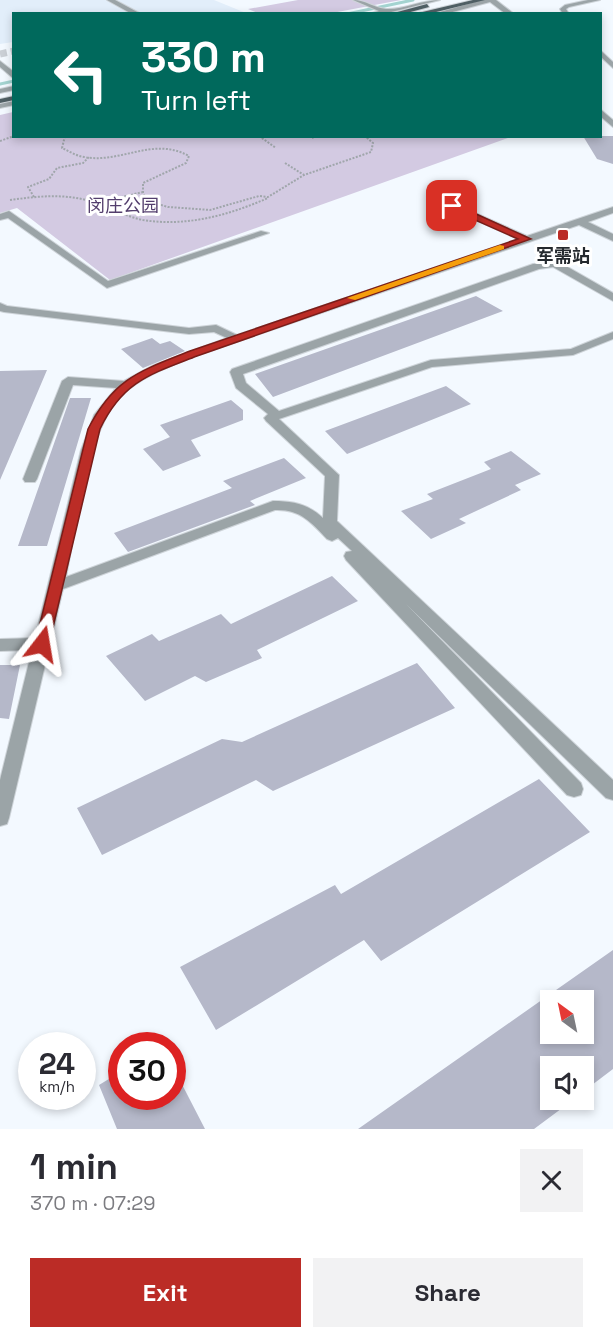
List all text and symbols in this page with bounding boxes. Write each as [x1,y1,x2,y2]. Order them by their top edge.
text: 330 m [141,31,266,84]
icon: left [42,36,120,114]
text: Turn left [141,83,251,118]
pin [426,180,477,231]
icon: arrive [435,189,468,222]
park label: 闵庄公园 [87,194,159,217]
marker: 军需站 [556,228,570,242]
place label: 军需站 [536,244,590,267]
position arrow [10,612,74,676]
north arrow [540,990,594,1044]
map controls [540,990,594,1110]
speed limit sign: 30 [108,1032,186,1110]
text: 24 [39,1044,75,1083]
button: sound [540,1056,594,1110]
text: km/h [39,1077,75,1096]
text: 1 min [30,1144,118,1190]
button: close [520,1149,583,1212]
text: 370 m · 07:29 [30,1190,155,1216]
button: Exit [30,1258,301,1327]
button: Share [313,1258,583,1327]

